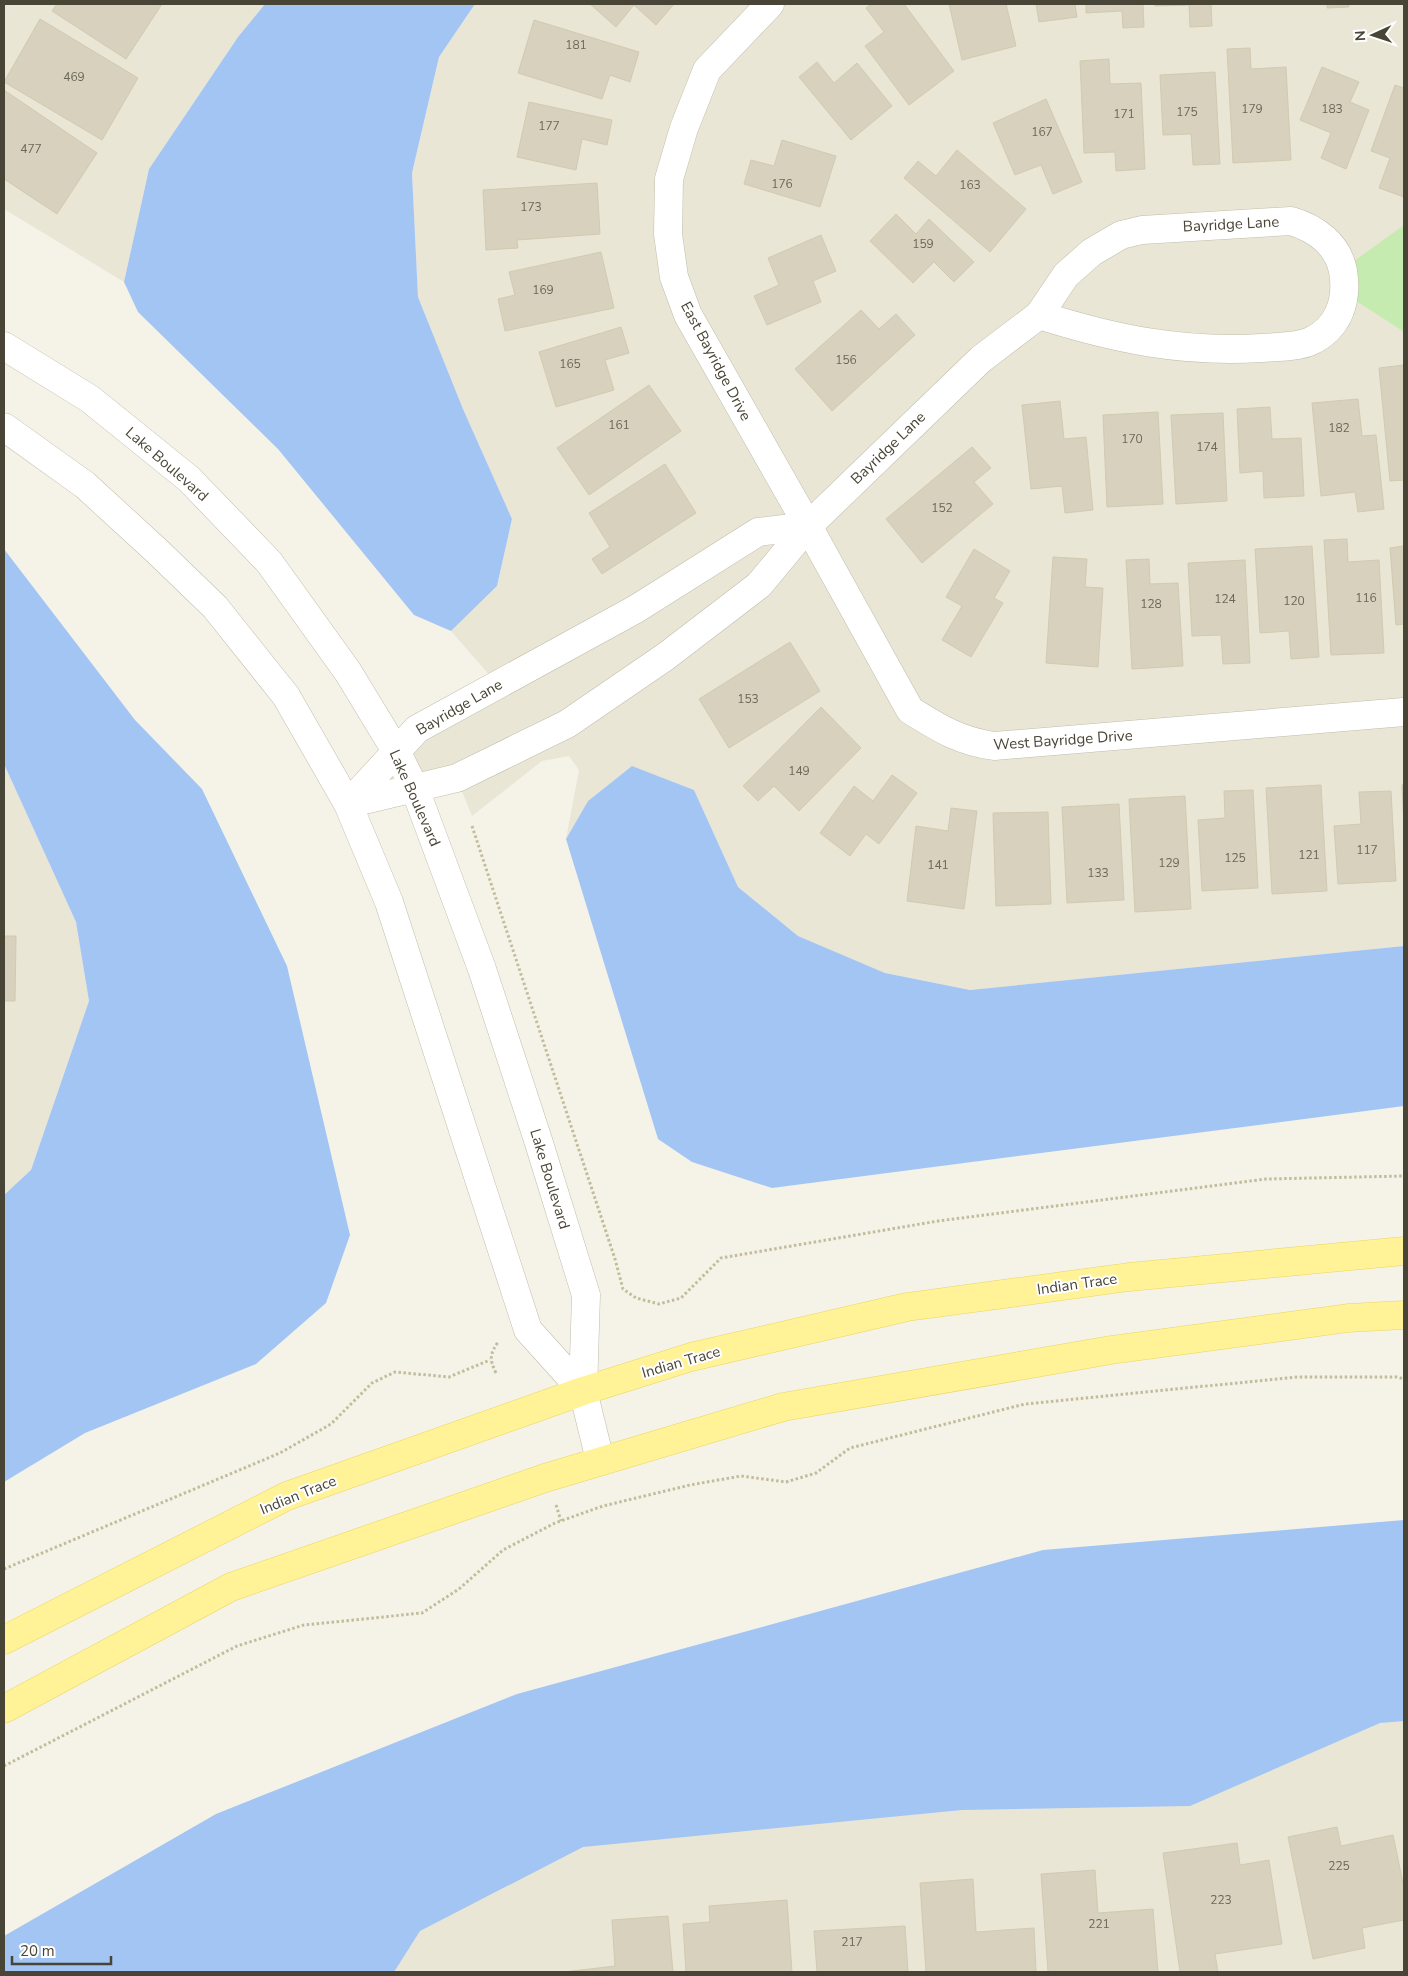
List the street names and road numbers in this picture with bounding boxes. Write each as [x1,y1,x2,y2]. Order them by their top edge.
street label: Bayridge Lane [1182,211,1280,237]
street label: East Bayridge Drive [676,298,756,424]
street label: Bayridge Lane [846,407,930,489]
street label: Lake Boulevard [121,422,213,506]
street label: Bayridge Lane [412,674,506,740]
street label: West Bayridge Drive [993,725,1133,755]
street label: Lake Boulevard [385,746,445,850]
street label: Lake Boulevard [525,1126,575,1232]
street label: Indian Trace [1036,1268,1118,1300]
street label: Indian Trace [639,1341,723,1383]
street label: Indian Trace [257,1471,339,1519]

